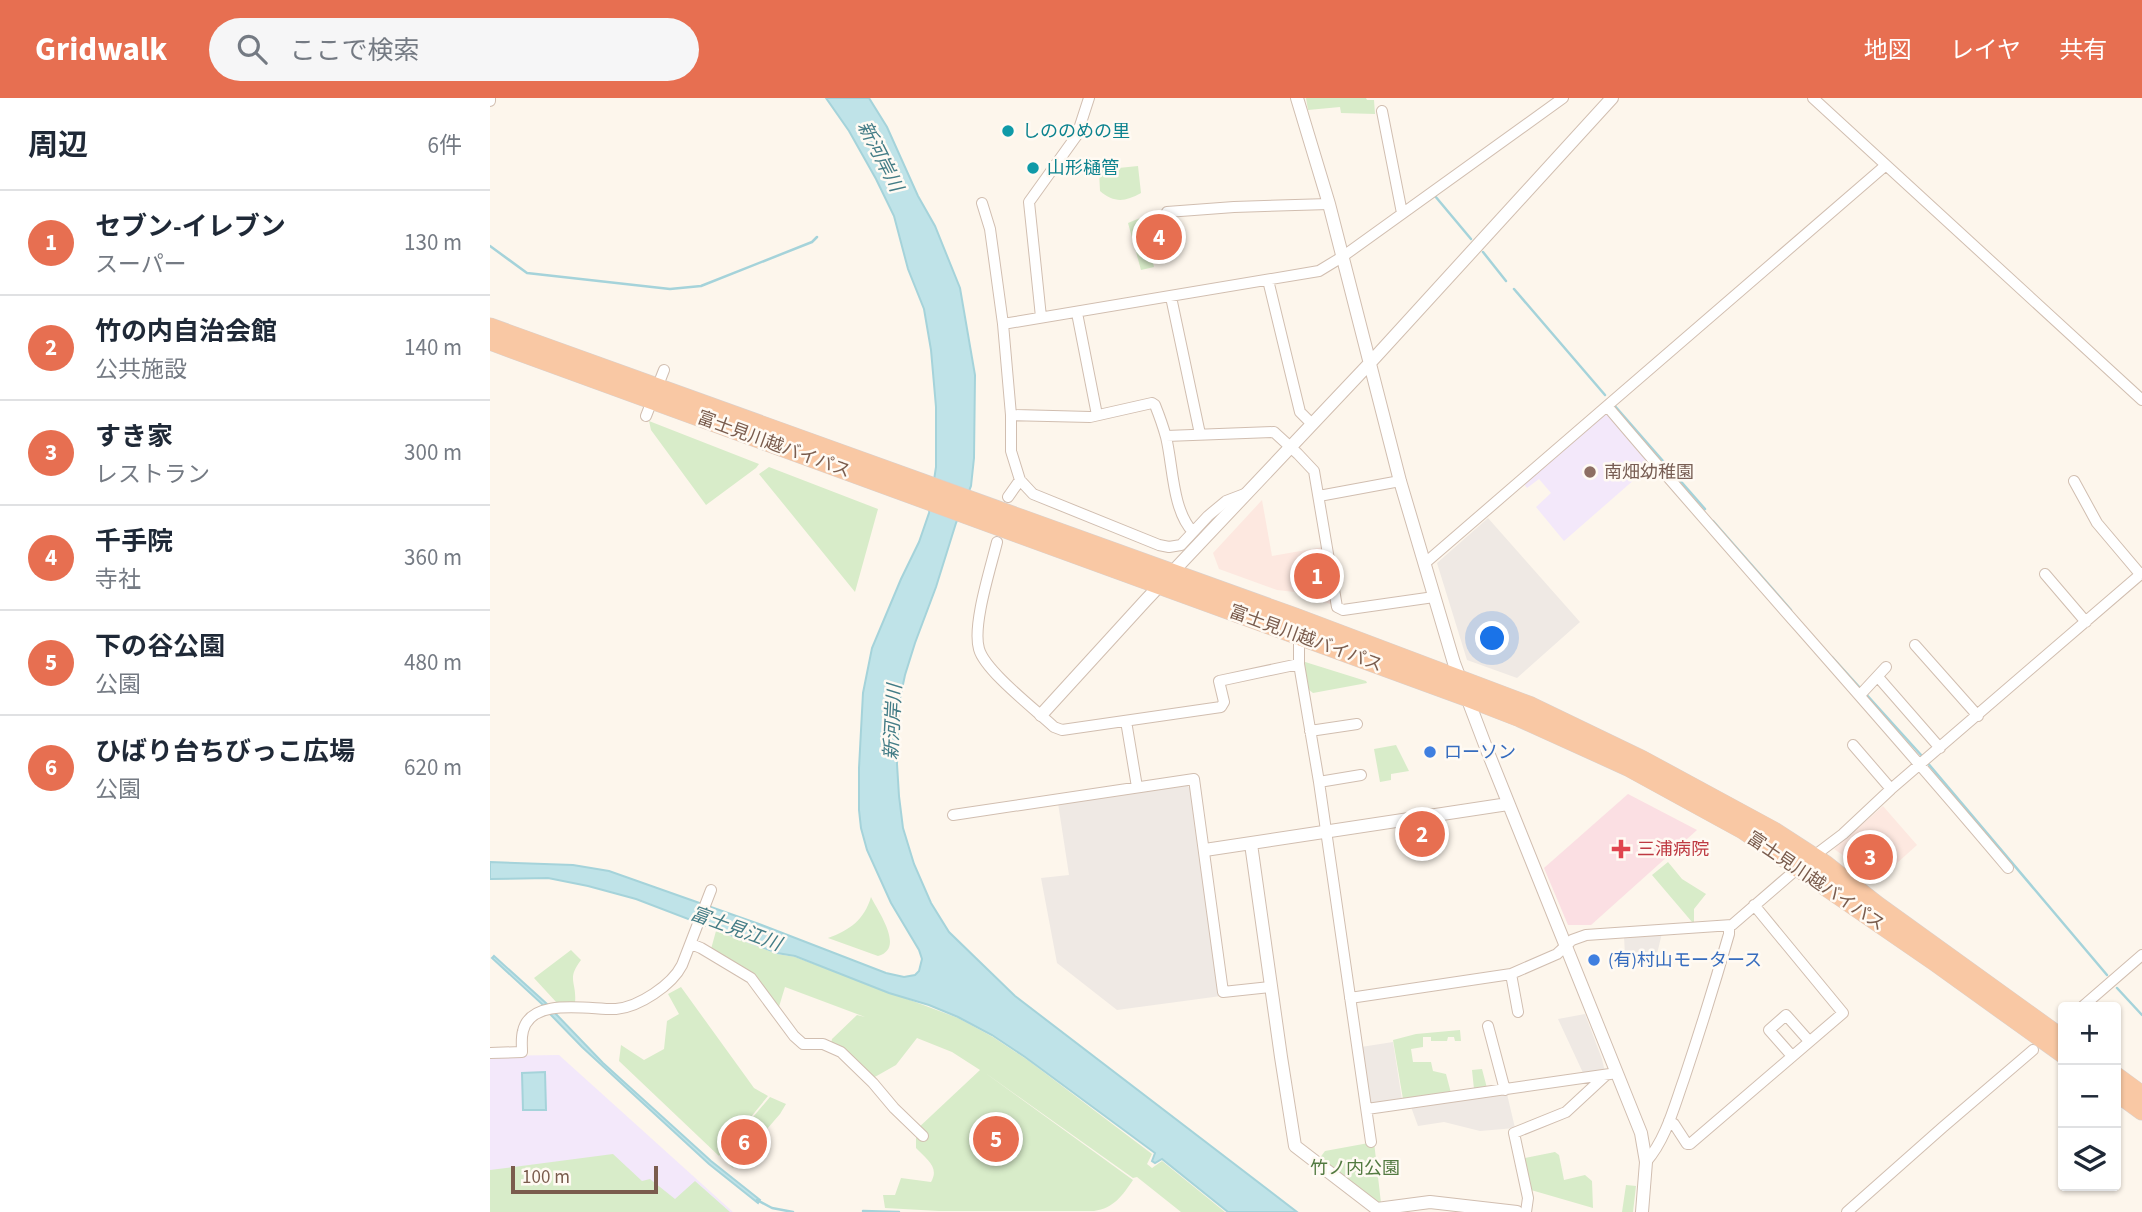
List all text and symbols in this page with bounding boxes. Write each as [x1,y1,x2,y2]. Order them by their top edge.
search box [209,18,699,81]
text: Gridwalk [35,26,167,73]
icon: search [233,30,271,68]
text: ここで検索 [289,32,419,69]
text: 地図 [1864,33,1912,68]
text: レイヤ [1950,33,2021,68]
text: 共有 [2059,33,2107,68]
water label: 新河岸川 [850,117,910,198]
place label: しののめの里 [1022,119,1130,144]
marker: しののめの里 [1000,123,1016,139]
text: 周辺 [28,124,88,167]
text: 6件 [428,129,462,162]
place label: 山形樋管 [1047,156,1119,181]
marker: 山形樋管 [1025,160,1041,176]
text: セブン-イレブン [95,208,286,245]
pin: 4 [1136,211,1182,263]
text: 1 [45,226,57,259]
text: 130 m [404,226,462,259]
text: スーパー [95,248,187,281]
text: 竹の内自治会館 [95,313,277,350]
text: 2 [45,331,57,364]
text: 140 m [404,331,462,364]
text: 公共施設 [95,353,187,386]
street label: 富士見川越バイパス [694,405,854,484]
text: すき家 [95,418,173,455]
text: 3 [45,436,57,469]
text: 300 m [404,436,462,469]
text: レストラン [95,458,210,491]
place label: 南畑幼稚園 [1604,460,1694,485]
marker: 南畑幼稚園 [1582,464,1598,480]
text: 千手院 [95,523,173,560]
text: 4 [45,541,57,574]
text: 360 m [404,541,462,574]
pin: 1 [1294,550,1340,602]
text: 寺社 [95,563,141,596]
street label: 富士見川越バイパス [1226,599,1386,678]
your location [1475,621,1509,655]
text: 下の谷公園 [95,628,225,665]
text: 5 [45,646,57,679]
text: 480 m [404,646,462,679]
text: 公園 [95,668,141,701]
water label: 新河岸川 [878,681,909,761]
text: ひばり台ちびっこ広場 [95,733,355,770]
place label: ローソン [1444,740,1516,765]
marker: ローソン [1422,744,1438,760]
text: 6 [45,751,57,784]
text: 620 m [404,751,462,784]
text: 公園 [95,773,141,806]
pin: 2 [1399,808,1445,860]
street label: 富士見川越バイパス [1742,826,1890,937]
pin: 3 [1847,831,1893,883]
place label: 三浦病院 [1637,837,1709,862]
marker: 三浦病院 [1611,839,1631,859]
water label: 富士見江川 [686,900,787,959]
place label: (有)村山モータース [1608,948,1762,973]
marker: (有)村山モータース [1586,952,1602,968]
map controls [2058,1002,2121,1191]
button: + [2058,1002,2121,1065]
button: − [2058,1065,2121,1128]
pin: 5 [973,1113,1019,1165]
pin: 6 [721,1116,767,1168]
button: layers [2058,1128,2121,1191]
park label: 竹ノ内公園 [1310,1156,1400,1181]
scale bar [511,1163,658,1195]
text: 100 m [522,1164,570,1191]

